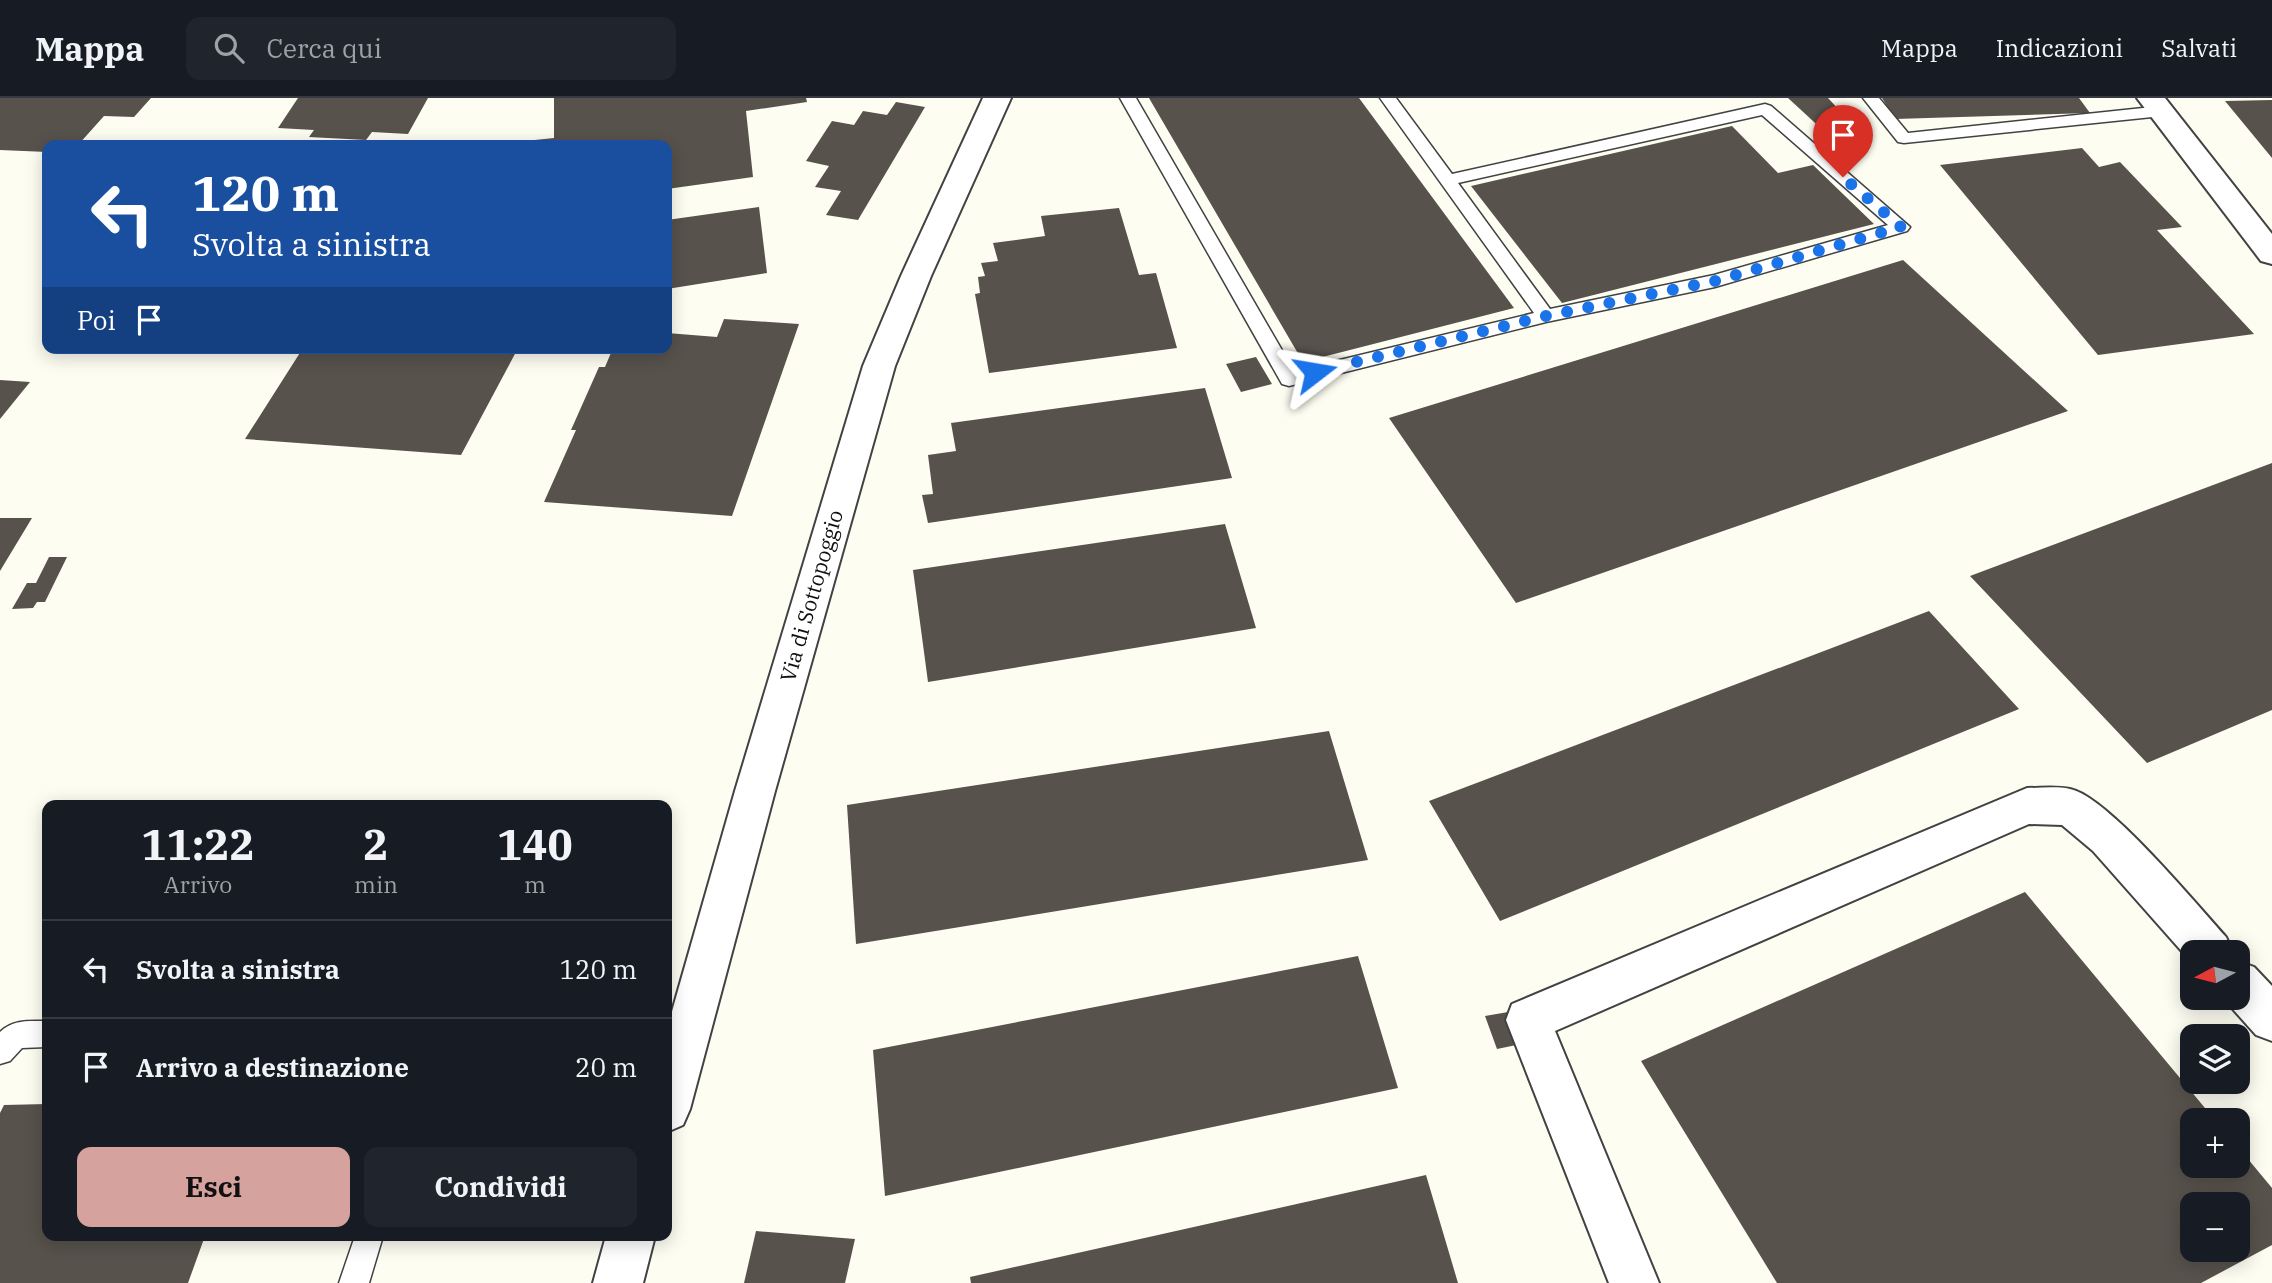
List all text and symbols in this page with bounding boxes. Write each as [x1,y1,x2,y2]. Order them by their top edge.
search box [186,17,676,80]
text: Mappa [35,27,144,70]
icon: search [210,29,248,67]
text: Cerca qui [266,31,382,65]
text: Mappa [1881,32,1958,64]
text: Indicazioni [1996,32,2123,64]
text: Salvati [2161,32,2237,64]
pin [1813,105,1873,177]
icon: arrive [1824,116,1862,154]
text: 120 m [192,161,339,224]
icon: left [77,168,168,259]
text: Svolta a sinistra [192,223,431,265]
icon: arrive [130,301,168,339]
text: Poi [77,303,116,337]
position arrow [1278,335,1352,409]
street label: Via di Sottopoggio [773,506,849,685]
text: 11:22 [141,817,255,872]
text: 2 [363,817,389,872]
text: 140 [497,817,573,872]
text: Arrivo [164,869,232,899]
text: min [354,869,398,899]
text: m [524,869,546,899]
north arrow [2180,940,2250,1010]
map controls [2180,940,2250,1262]
icon: left [77,950,115,988]
text: Svolta a sinistra [136,952,340,986]
text: 120 m [559,952,637,986]
button: layers [2180,1024,2250,1094]
icon: arrive [77,1048,115,1086]
text: Arrivo a destinazione [136,1050,409,1084]
text: 20 m [575,1050,637,1084]
button: + [2180,1108,2250,1178]
button: Esci [77,1147,350,1227]
button: Condividi [364,1147,637,1227]
button: − [2180,1192,2250,1262]

